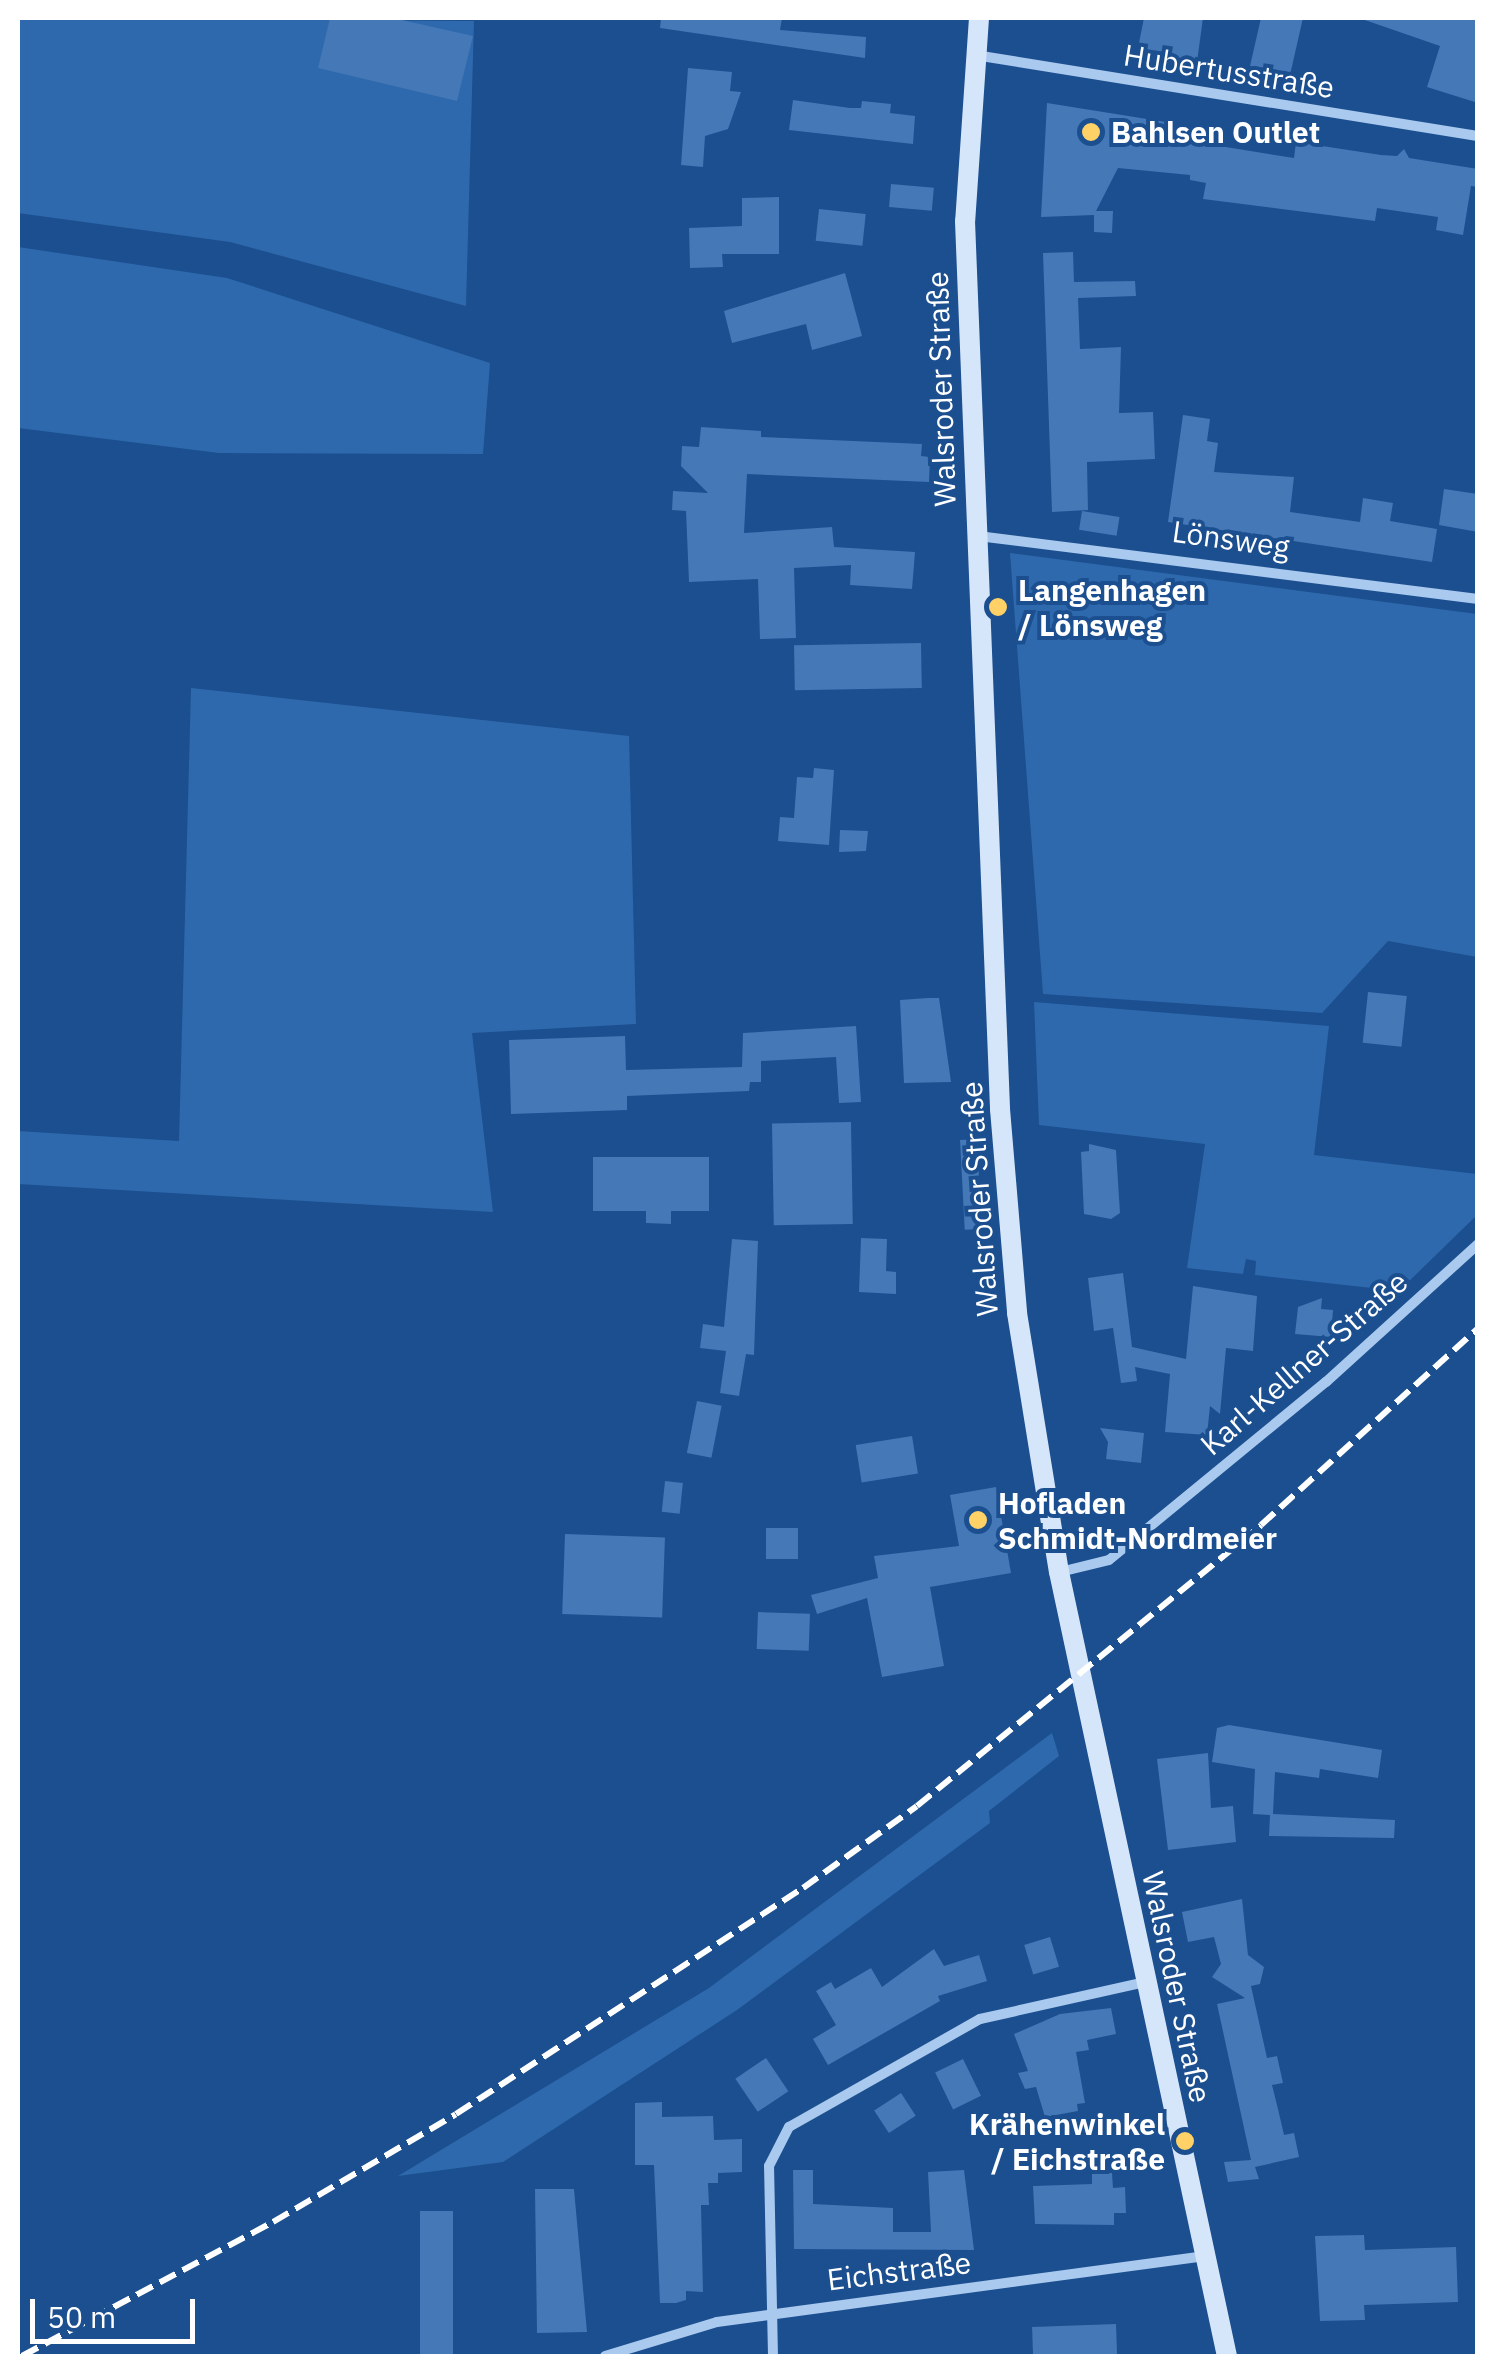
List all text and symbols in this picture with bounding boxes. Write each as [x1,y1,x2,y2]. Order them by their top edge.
street label: Hubertusstraße [1121,37,1337,105]
place label: Bahlsen Outlet [1111,114,1320,150]
marker: Bahlsen Outlet [1080,121,1102,143]
street label: Walsroder Straße [919,271,963,507]
street label: Lönsweg [1170,513,1292,565]
place label: Langenhagen / Lönsweg [1018,572,1206,642]
marker: Langenhagen / Lönsweg [987,596,1009,618]
street label: Walsroder Straße [953,1080,1005,1318]
street label: Karl-Kellner-Straße [1193,1263,1415,1463]
place label: Hofladen Schmidt-Nordmeier [998,1485,1277,1556]
marker: Hofladen Schmidt-Nordmeier [967,1509,989,1531]
street label: Walsroder Straße [1135,1868,1219,2106]
place label: Krähenwinkel / Eichstraße [969,2106,1165,2176]
marker: Krähenwinkel / Eichstraße [1174,2130,1196,2152]
street label: Eichstraße [825,2244,973,2298]
scale bar [35,2279,200,2341]
text: 50 m [47,2297,116,2336]

